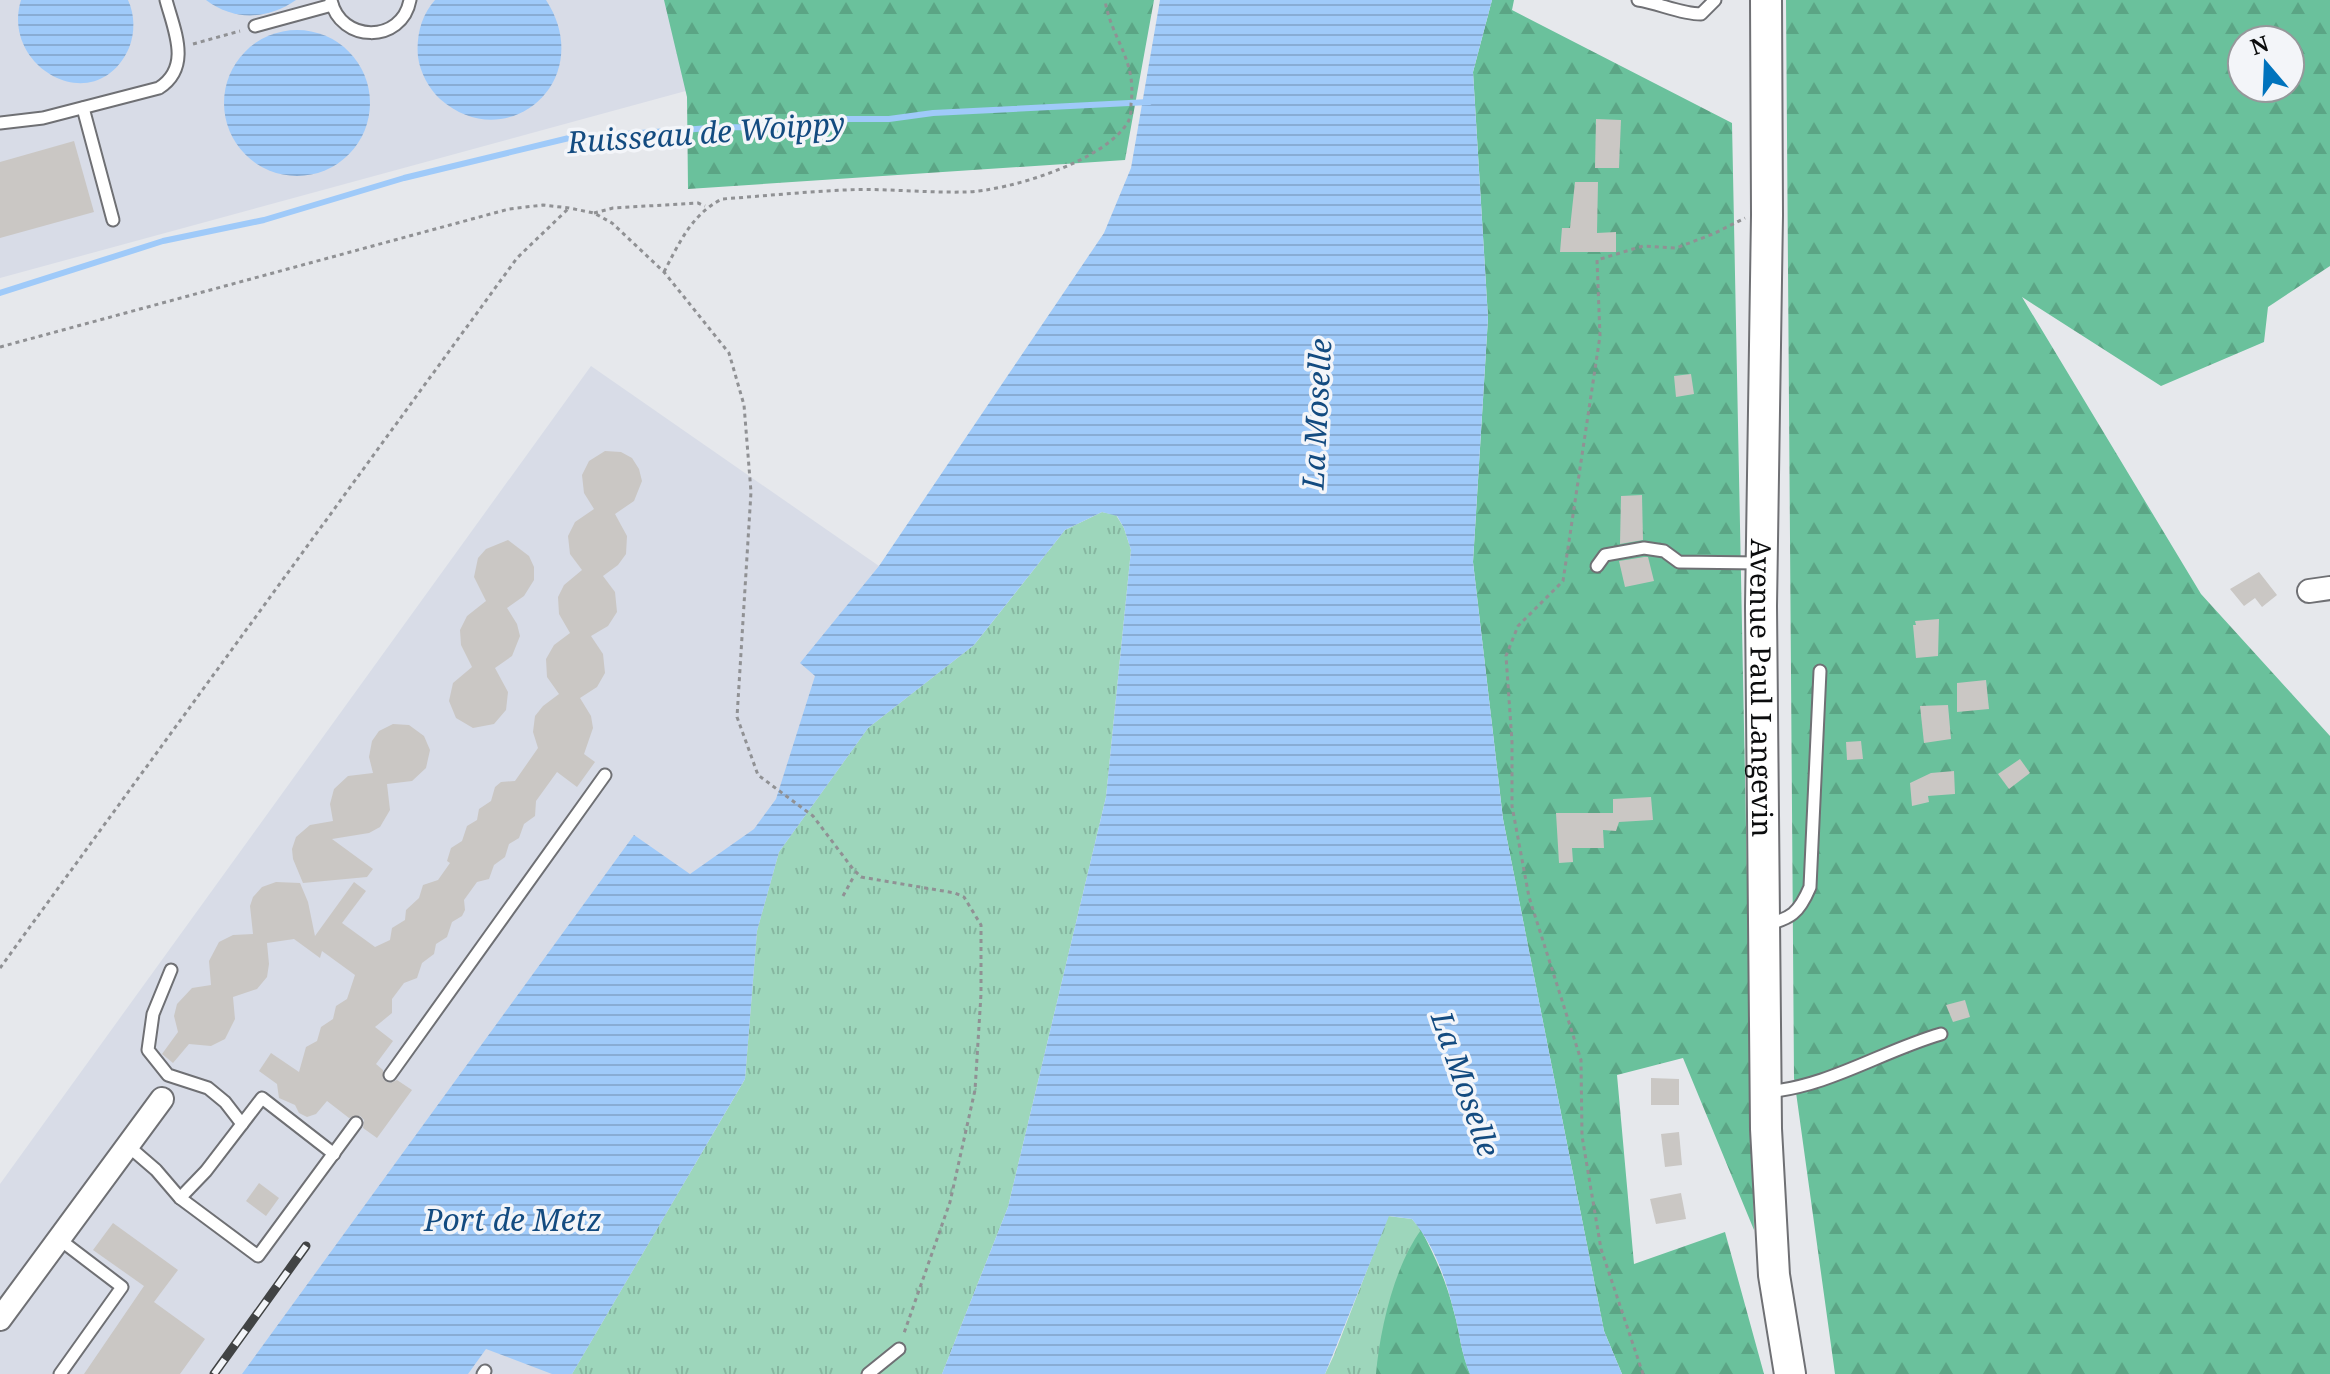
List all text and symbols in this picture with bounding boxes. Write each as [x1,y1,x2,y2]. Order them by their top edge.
north arrow [2226,24,2306,104]
text: N [2246,27,2272,61]
water label: Ruisseau de Woippy [565,102,846,162]
water label: La Moselle [1292,337,1340,491]
street label: Avenue Paul Langevin [1742,538,1782,837]
water label: La Moselle [1422,1005,1510,1162]
water label: Port de Metz [423,1199,602,1240]

